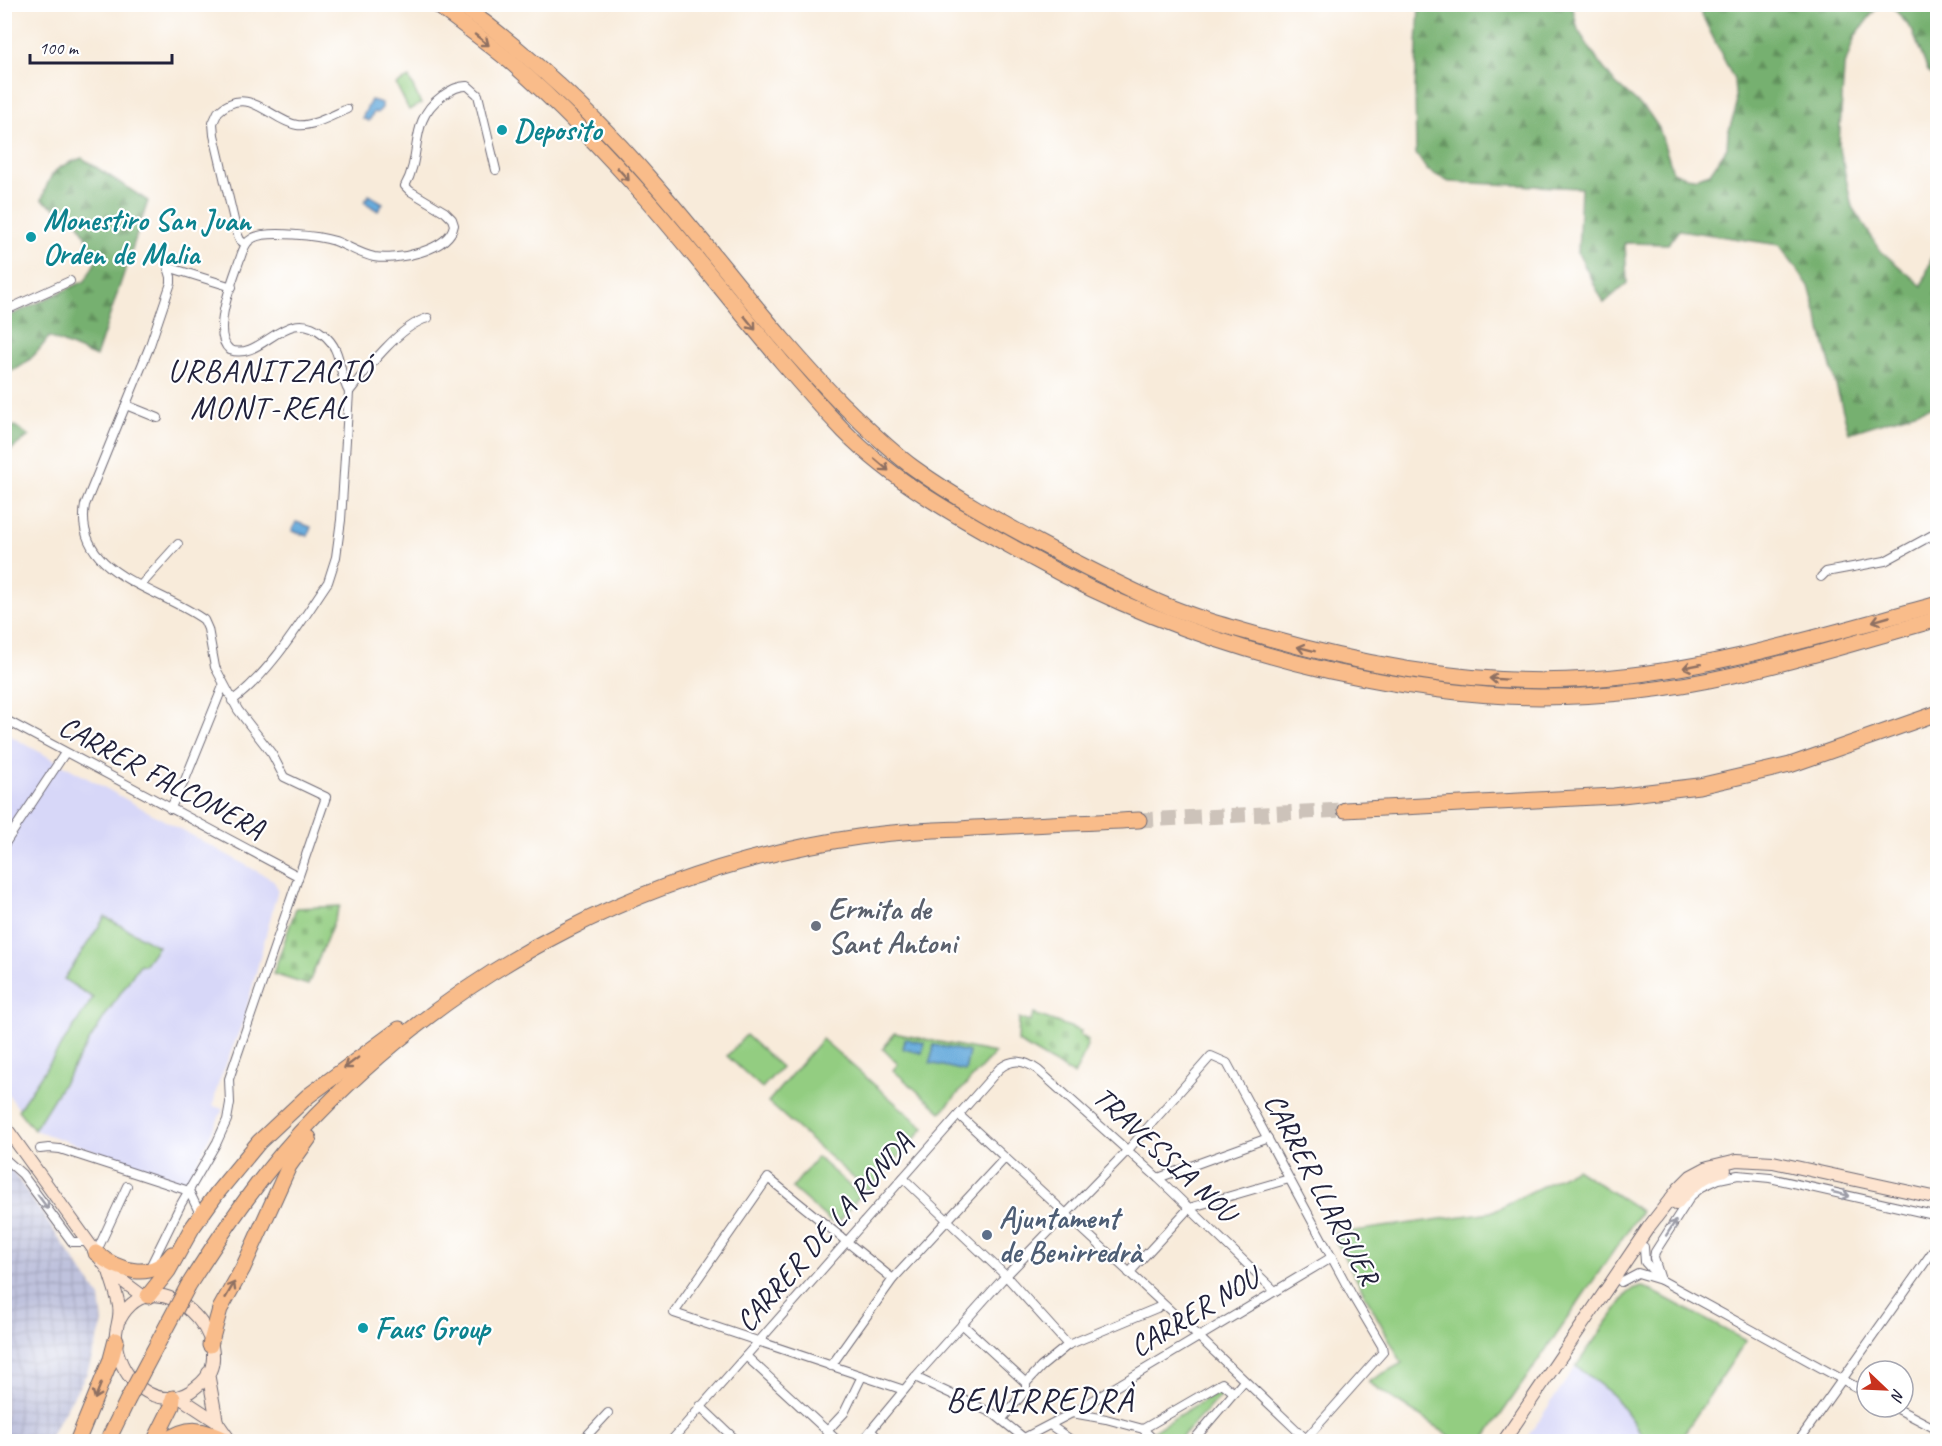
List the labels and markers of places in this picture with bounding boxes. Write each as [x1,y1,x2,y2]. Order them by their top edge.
place label: Deposito [514,111,603,149]
marker: Deposito [495,123,509,137]
place label: Monestiro San Juan Orden de Malia [43,201,253,273]
marker: Monestiro San Juan Orden de Malia [24,230,38,244]
place label: Ermita de Sant Antoni [828,890,961,962]
marker: Ermita de Sant Antoni [809,919,823,933]
place label: Ajuntament de Benirredrà [999,1199,1144,1271]
marker: Ajuntament de Benirredrà [980,1228,994,1242]
place label: Faus Group [375,1309,492,1347]
marker: Faus Group [356,1321,370,1335]

